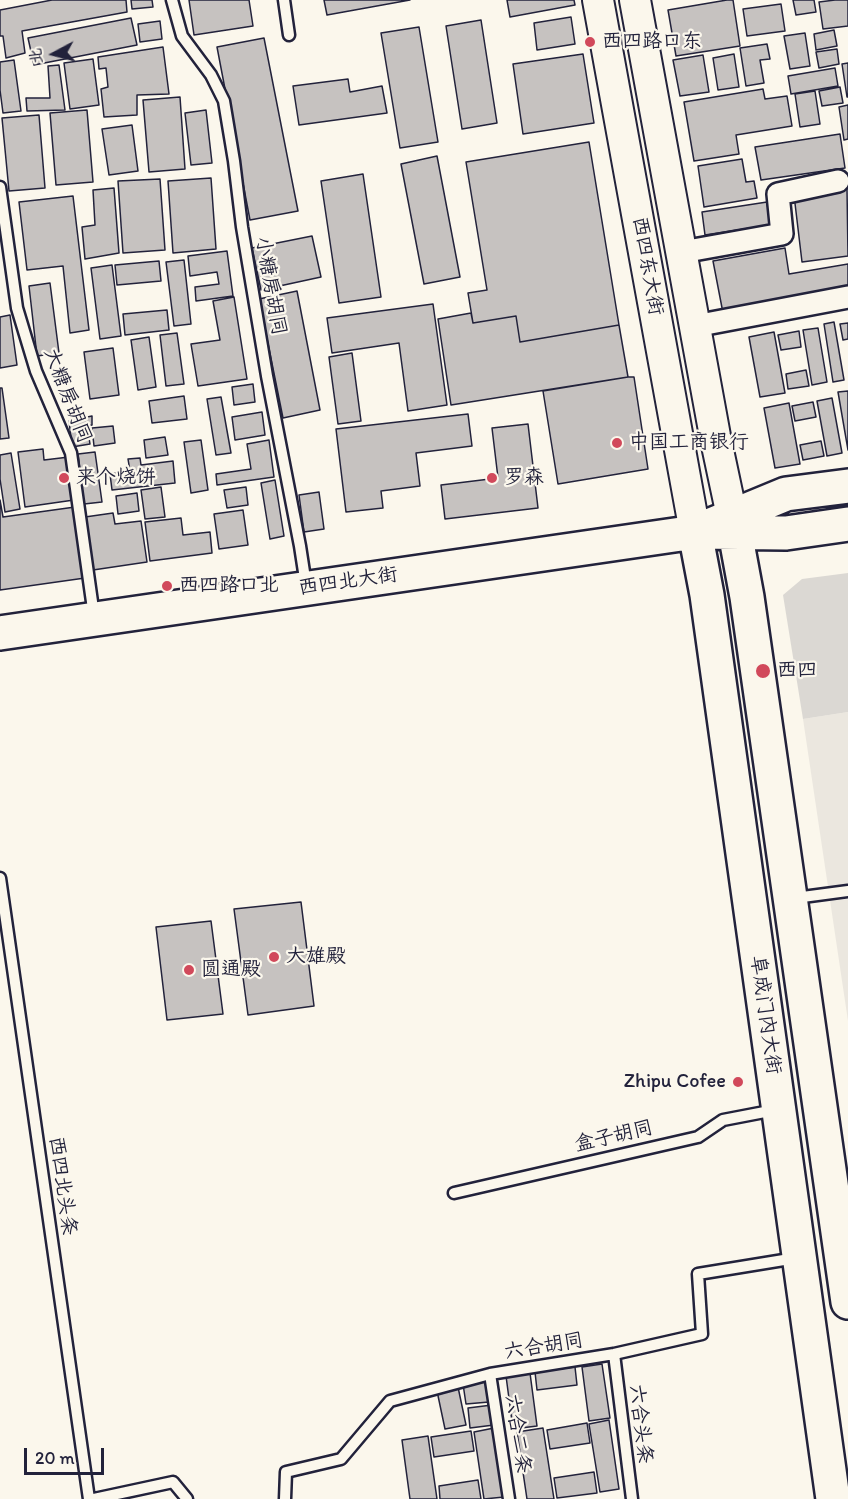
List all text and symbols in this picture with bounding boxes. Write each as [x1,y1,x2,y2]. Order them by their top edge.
north arrow [24,24,84,84]
place label: 西四路口东 [602,30,702,54]
marker: 西四路口东 [583,35,597,49]
text: 北 [25,47,46,65]
street label: 西四东大街 [626,215,668,317]
street label: 小糖房胡同 [249,235,291,337]
street label: 大糖房胡同 [38,345,96,447]
place label: 中国工商银行 [629,431,749,455]
marker: 中国工商银行 [610,436,624,450]
place label: 来个烧饼 [76,466,156,490]
place label: 罗森 [504,466,544,490]
marker: 来个烧饼 [57,471,71,485]
marker: 罗森 [485,471,499,485]
street label: 西四北大街 [297,563,399,601]
place label: 西四路口北 [179,574,279,598]
marker: 西四路口北 [160,579,174,593]
place label: 西四 [777,659,817,683]
marker: 西四 [754,662,772,680]
place label: 大雄殿 [286,945,346,969]
marker: 大雄殿 [267,950,281,964]
street label: 阜成门内大街 [745,954,785,1076]
place label: 圆通殿 [201,958,261,982]
marker: 圆通殿 [182,963,196,977]
place label: Zhipu Cofee [624,1070,726,1094]
marker: Zhipu Cofee [731,1075,745,1089]
street label: 盒子胡同 [572,1116,656,1158]
street label: 西四北头条 [43,1135,81,1237]
street label: 六合胡同 [503,1329,585,1365]
street label: 六合头条 [623,1383,657,1465]
street label: 六合二条 [499,1393,535,1475]
scale bar [27,1436,106,1474]
text: 20 m [35,1447,75,1469]

